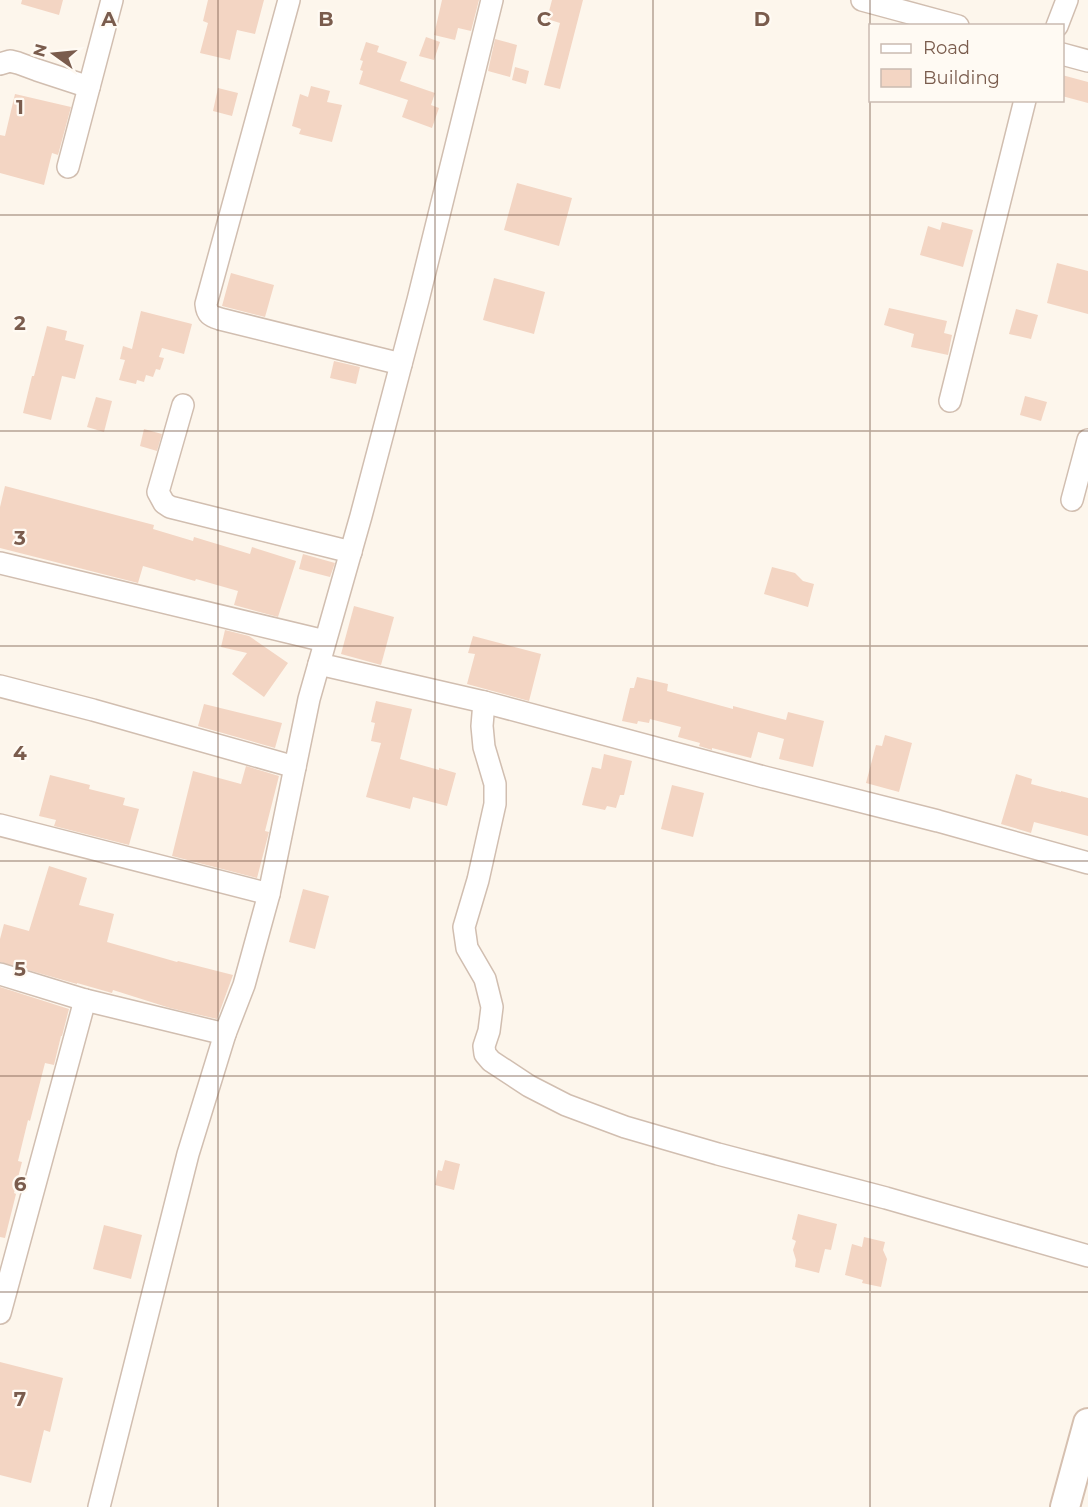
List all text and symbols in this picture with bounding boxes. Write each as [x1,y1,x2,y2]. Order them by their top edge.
text: A [100,7,117,31]
text: B [318,7,334,31]
text: C [537,7,552,31]
text: D [754,7,770,31]
north arrow [24,24,84,84]
legend [869,24,1064,102]
text: Road [923,37,970,59]
text: N [29,42,51,59]
text: Building [923,67,1000,89]
text: 1 [16,95,24,119]
text: 2 [14,311,26,335]
text: 3 [13,526,26,550]
text: 4 [13,741,27,765]
text: 5 [14,957,26,981]
text: 6 [14,1172,27,1196]
text: 7 [14,1387,26,1411]

